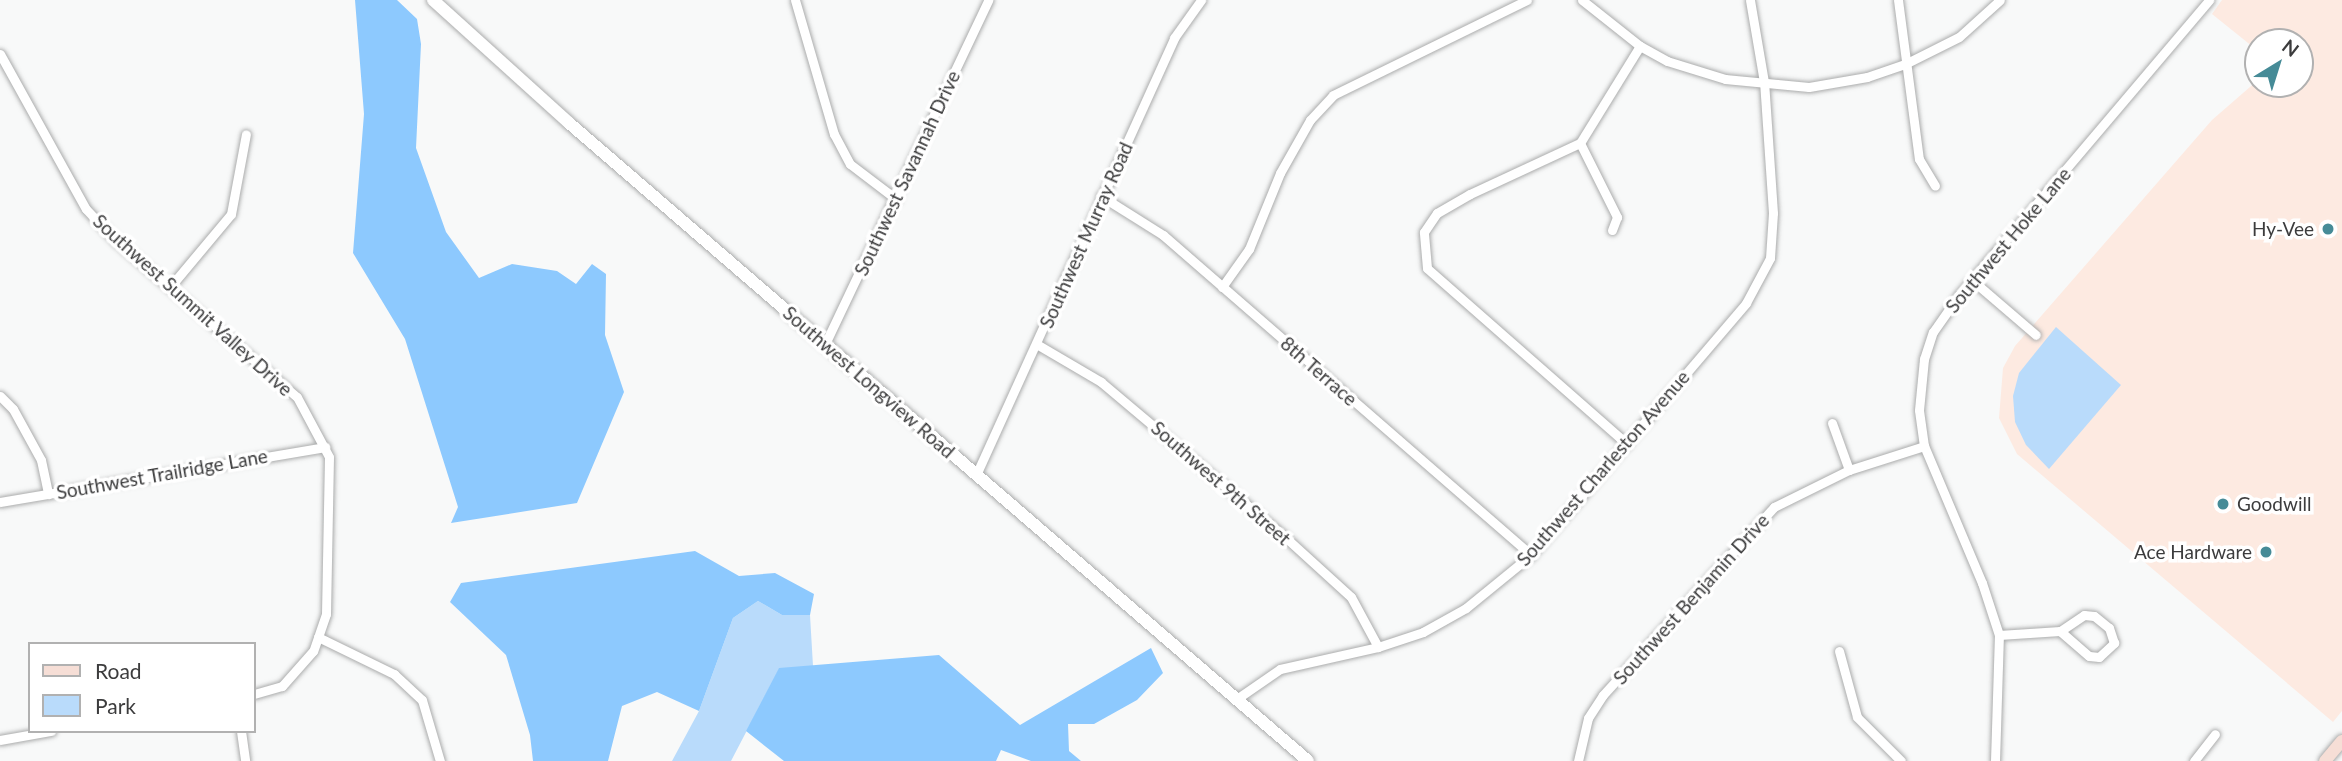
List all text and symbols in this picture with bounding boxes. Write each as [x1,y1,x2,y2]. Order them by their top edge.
north arrow [2244,28,2314,98]
text: N [2278,34,2304,61]
street label: Southwest Savannah Drive [849,67,965,279]
street label: Southwest Murray Road [1035,138,1137,332]
street label: Southwest Hoke Lane [1941,163,2075,317]
street label: Southwest Summit Valley Drive [88,209,298,401]
place label: Hy-Vee [2252,218,2314,240]
marker: Hy-Vee [2320,221,2336,237]
street label: Southwest Longview Road [778,301,960,463]
street label: 8th Terrace [1276,331,1362,411]
street label: Southwest Charleston Avenue [1512,365,1694,571]
street label: Southwest 9th Street [1147,416,1295,550]
street label: Southwest Trailridge Lane [54,444,270,504]
place label: Goodwill [2237,493,2311,515]
marker: Goodwill [2215,496,2231,512]
street label: Southwest Benjamin Drive [1608,509,1774,689]
place label: Ace Hardware [2134,541,2252,563]
marker: Ace Hardware [2258,544,2274,560]
legend [28,642,256,733]
text: Road [95,658,142,683]
text: Park [95,693,136,718]

